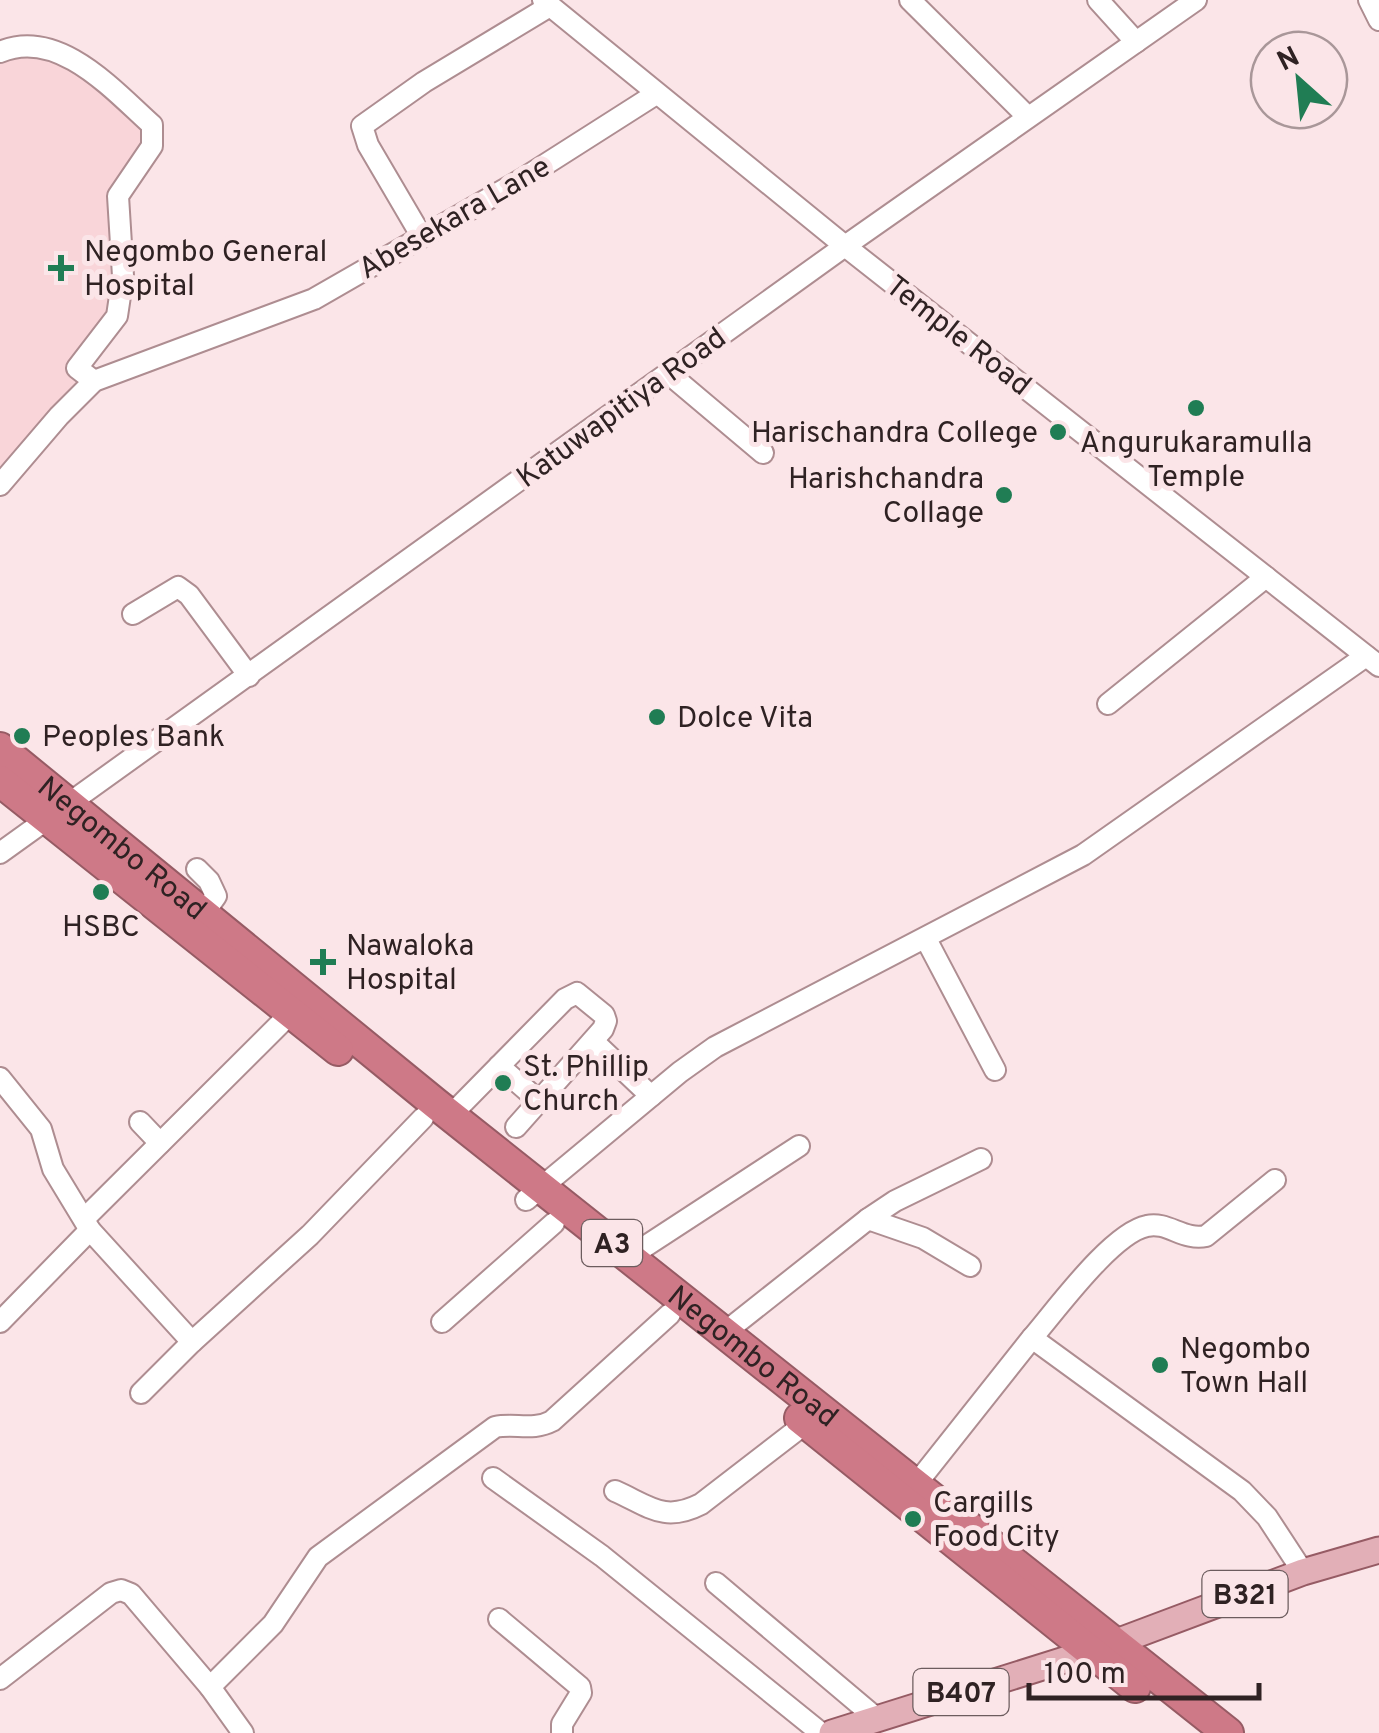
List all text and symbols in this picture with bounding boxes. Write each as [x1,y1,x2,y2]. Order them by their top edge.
north arrow [1249,30,1349,130]
text: N [1272,40,1306,81]
street label: Abesekara Lane [353,149,558,289]
place label: Negombo General Hospital [84,235,327,306]
marker: Negombo General Hospital [48,255,74,281]
street label: Temple Road [877,269,1038,405]
street label: Katuwapitiya Road [510,321,734,497]
marker: Angurukaramulla Temple [1185,397,1207,419]
place label: Harischandra College [751,416,1038,453]
marker: Harischandra College [1047,421,1069,443]
place label: Angurukaramulla Temple [1080,426,1312,497]
place label: Harishchandra Collage [788,462,984,533]
marker: Harishchandra Collage [993,484,1015,506]
place label: Dolce Vita [677,701,813,738]
marker: Dolce Vita [646,706,668,728]
place label: Peoples Bank [42,720,225,757]
marker: Peoples Bank [11,725,33,747]
street label: Negombo Road [29,770,213,930]
marker: HSBC [90,881,112,903]
place label: HSBC [62,910,140,947]
place label: Nawaloka Hospital [346,929,474,1000]
marker: Nawaloka Hospital [310,949,336,975]
place label: St. Phillip Church [523,1050,649,1121]
marker: St. Phillip Church [492,1072,514,1094]
road number: A3 [582,1220,642,1266]
street label: Negombo Road [659,1279,844,1437]
place label: Negombo Town Hall [1180,1332,1311,1403]
marker: Negombo Town Hall [1149,1354,1171,1376]
place label: Cargills Food City [933,1486,1060,1557]
marker: Cargills Food City [902,1508,924,1530]
road number: B321 [1202,1571,1288,1617]
scale bar [1029,1638,1259,1700]
text: 100 m [1044,1657,1126,1694]
road number: B407 [914,1669,1008,1715]

